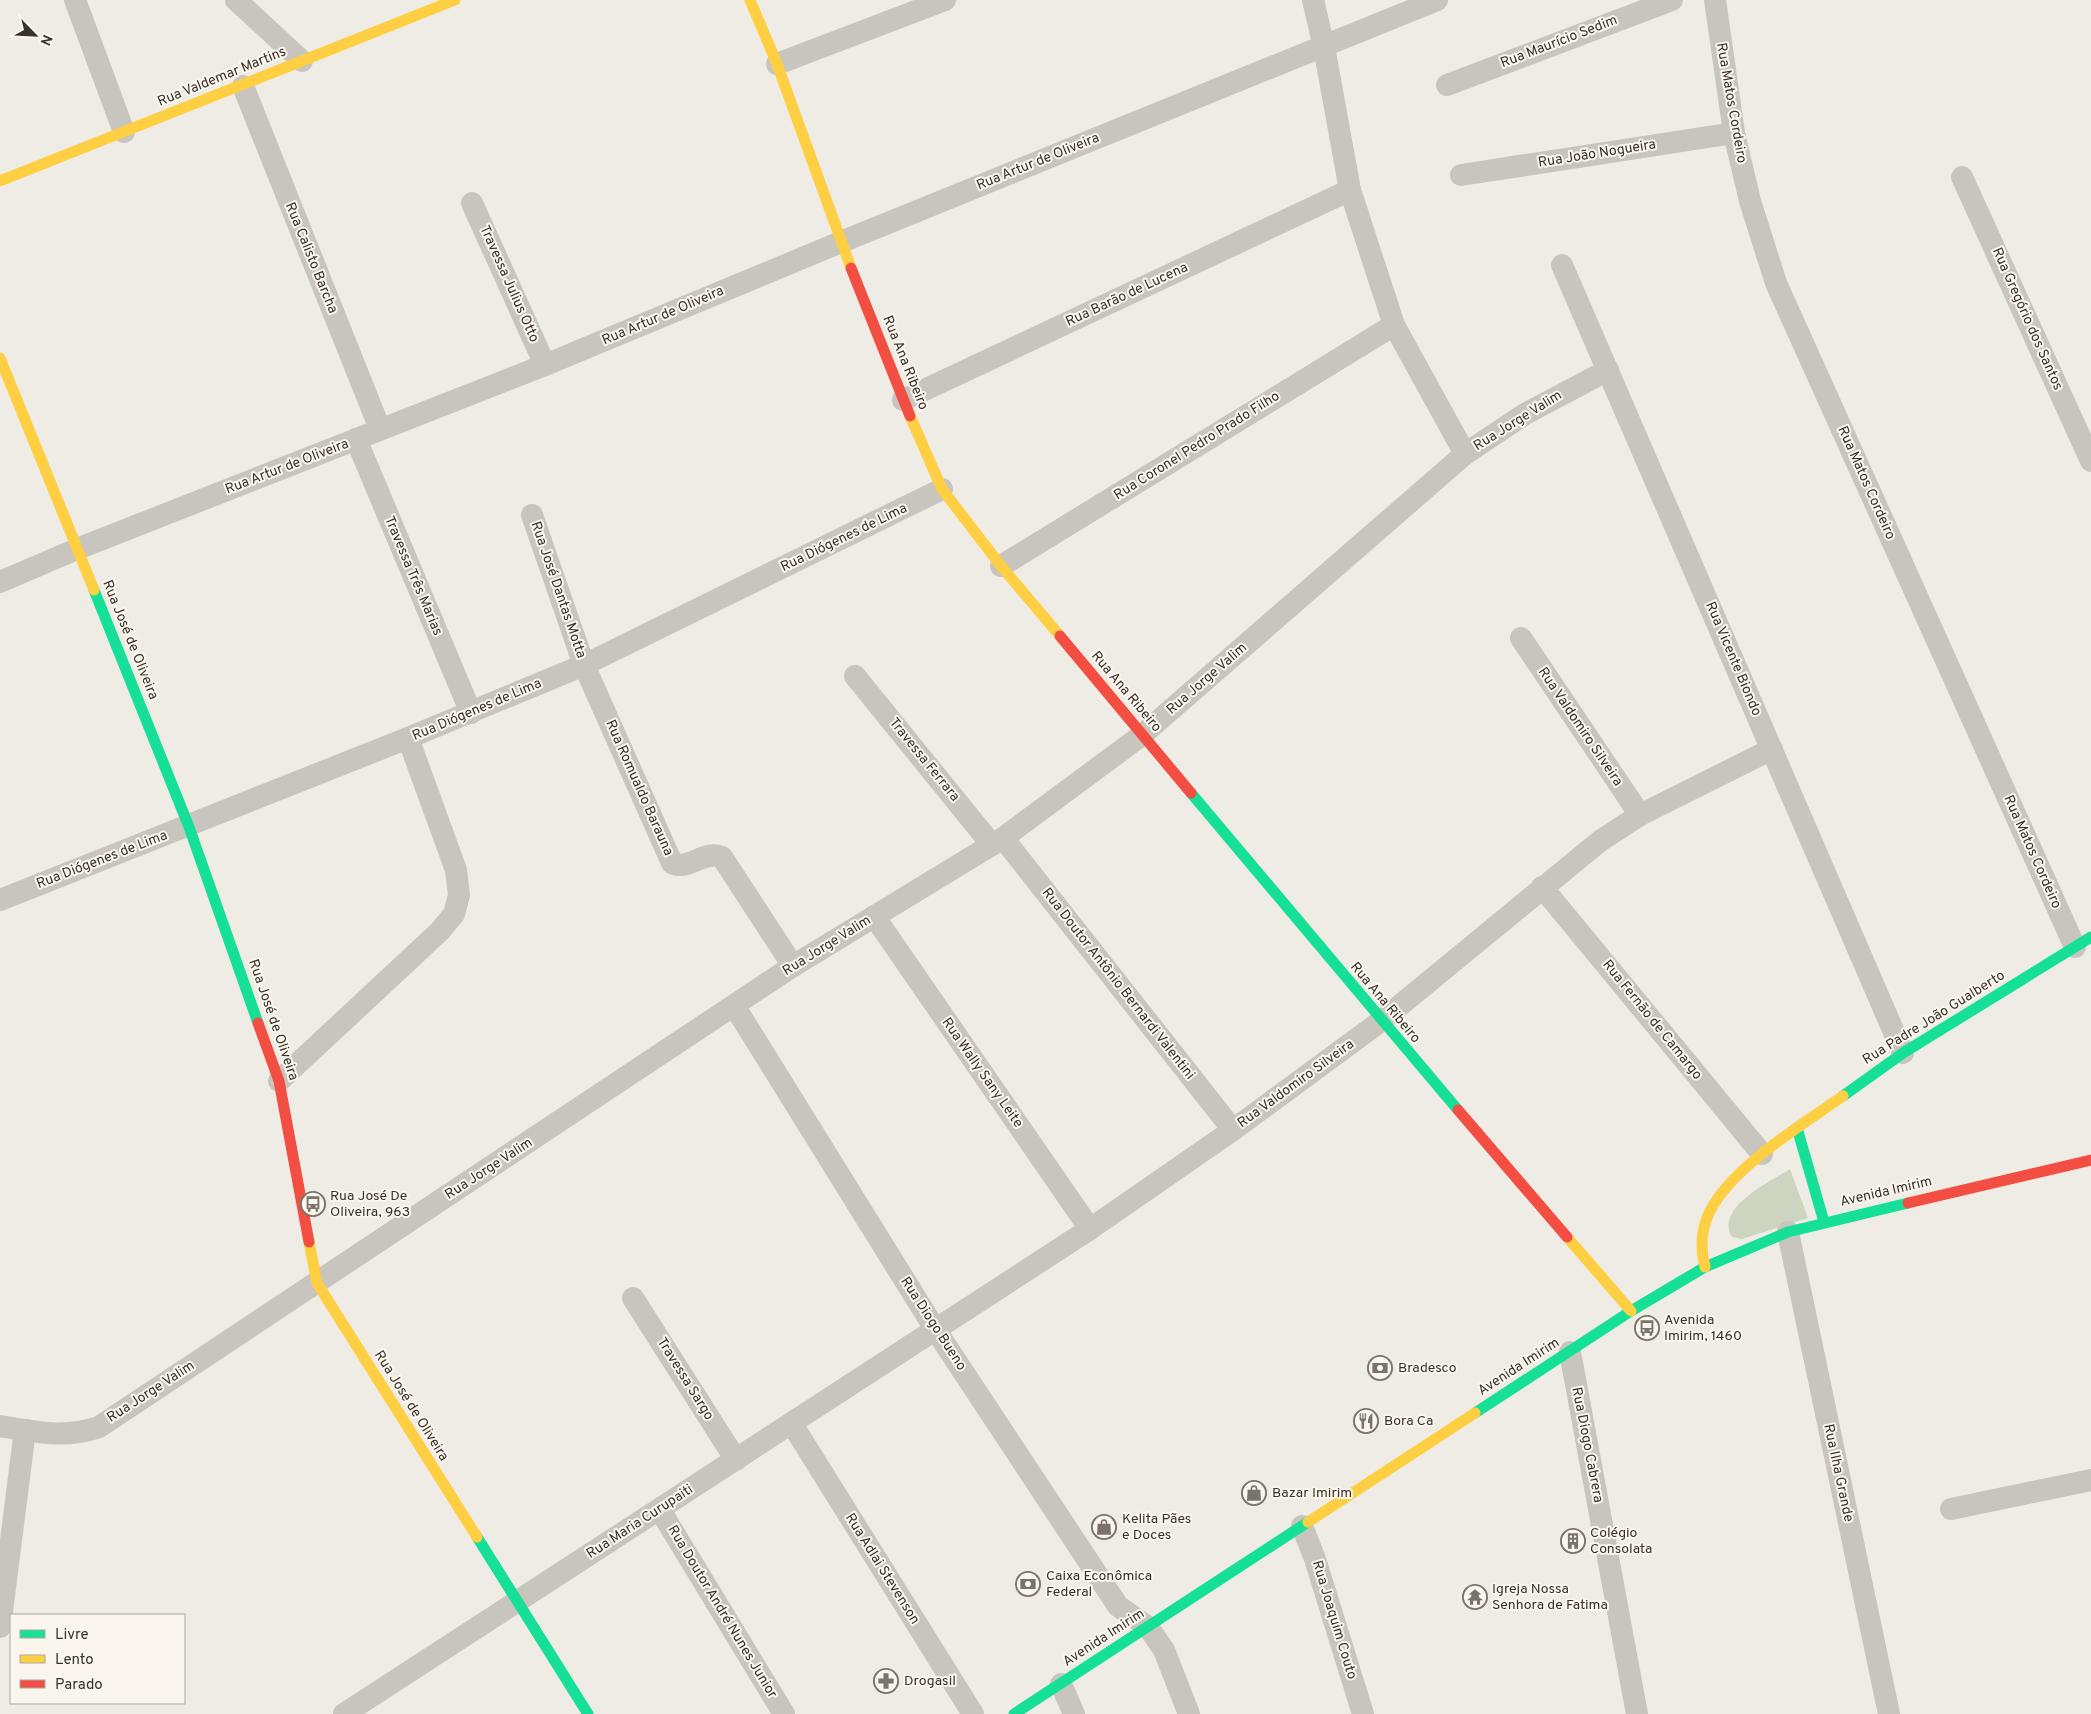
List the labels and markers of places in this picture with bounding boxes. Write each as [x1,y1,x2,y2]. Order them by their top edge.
place label: Rua José De Oliveira, 963 [330,1188,410,1221]
bus stop icon: Rua José De Oliveira, 963 [300,1191,326,1217]
place label: Avenida Imirim, 1460 [1664,1312,1742,1345]
bus stop icon: Avenida Imirim, 1460 [1634,1315,1660,1341]
bank icon: Bradesco [1367,1355,1393,1381]
place label: Bradesco [1398,1360,1457,1377]
restaurant icon: Bora Ca [1353,1408,1379,1434]
place label: Bora Ca [1384,1413,1433,1430]
shop icon: Bazar Imirim [1241,1480,1267,1506]
place label: Bazar Imirim [1272,1485,1352,1502]
place label: Kelita Pães e Doces [1122,1511,1191,1544]
shop icon: Kelita Pães e Doces [1091,1514,1117,1540]
place label: Colégio Consolata [1590,1525,1652,1558]
building icon: Colégio Consolata [1560,1528,1586,1554]
place label: Caixa Econômica Federal [1046,1568,1152,1601]
bank icon: Caixa Econômica Federal [1015,1571,1041,1597]
place label: Igreja Nossa Senhora de Fatima [1492,1581,1608,1614]
temple icon: Igreja Nossa Senhora de Fatima [1462,1584,1488,1610]
pharmacy icon: Drogasil [873,1668,899,1694]
place label: Drogasil [904,1673,956,1690]

